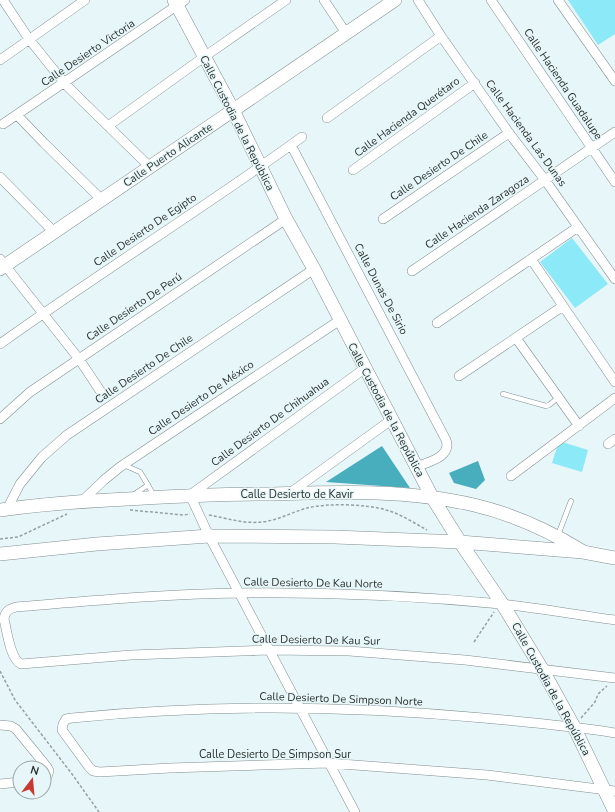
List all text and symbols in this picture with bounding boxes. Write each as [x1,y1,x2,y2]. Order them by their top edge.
street label: Calle Desierto Victoria [38,16,138,90]
street label: Calle Hacienda Guadalupe [520,25,606,143]
street label: Calle Custodia de la República [196,53,278,193]
street label: Calle Hacienda Querétaro [351,74,463,160]
street label: Calle Hacienda Las Dunas [482,76,570,190]
street label: Calle Puerto Alicante [120,119,216,190]
street label: Calle Desierto De Chile [387,128,491,204]
street label: Calle Hacienda Zaragoza [422,171,532,252]
street label: Calle Desierto De Egipto [91,190,199,270]
street label: Calle Dunas De Sirio [351,241,411,337]
street label: Calle Desierto De Perú [83,269,185,345]
street label: Calle Desierto De Chile [92,331,196,407]
street label: Calle Custodia de la República [344,340,428,480]
street label: Calle Desierto De México [145,357,257,439]
street label: Calle Desierto De Chihuahua [208,374,332,470]
street label: Calle Desierto de Kavir [241,487,353,502]
street label: Calle Desierto De Kau Norte [243,574,383,592]
street label: Calle Custodia de la República [508,620,594,758]
street label: Calle Desierto De Kau Sur [252,631,380,649]
street label: Calle Desierto De Simpson Norte [259,689,423,709]
street label: Calle Desierto De Simpson Sur [199,747,351,762]
north arrow [12,760,52,800]
text: N [29,763,41,779]

